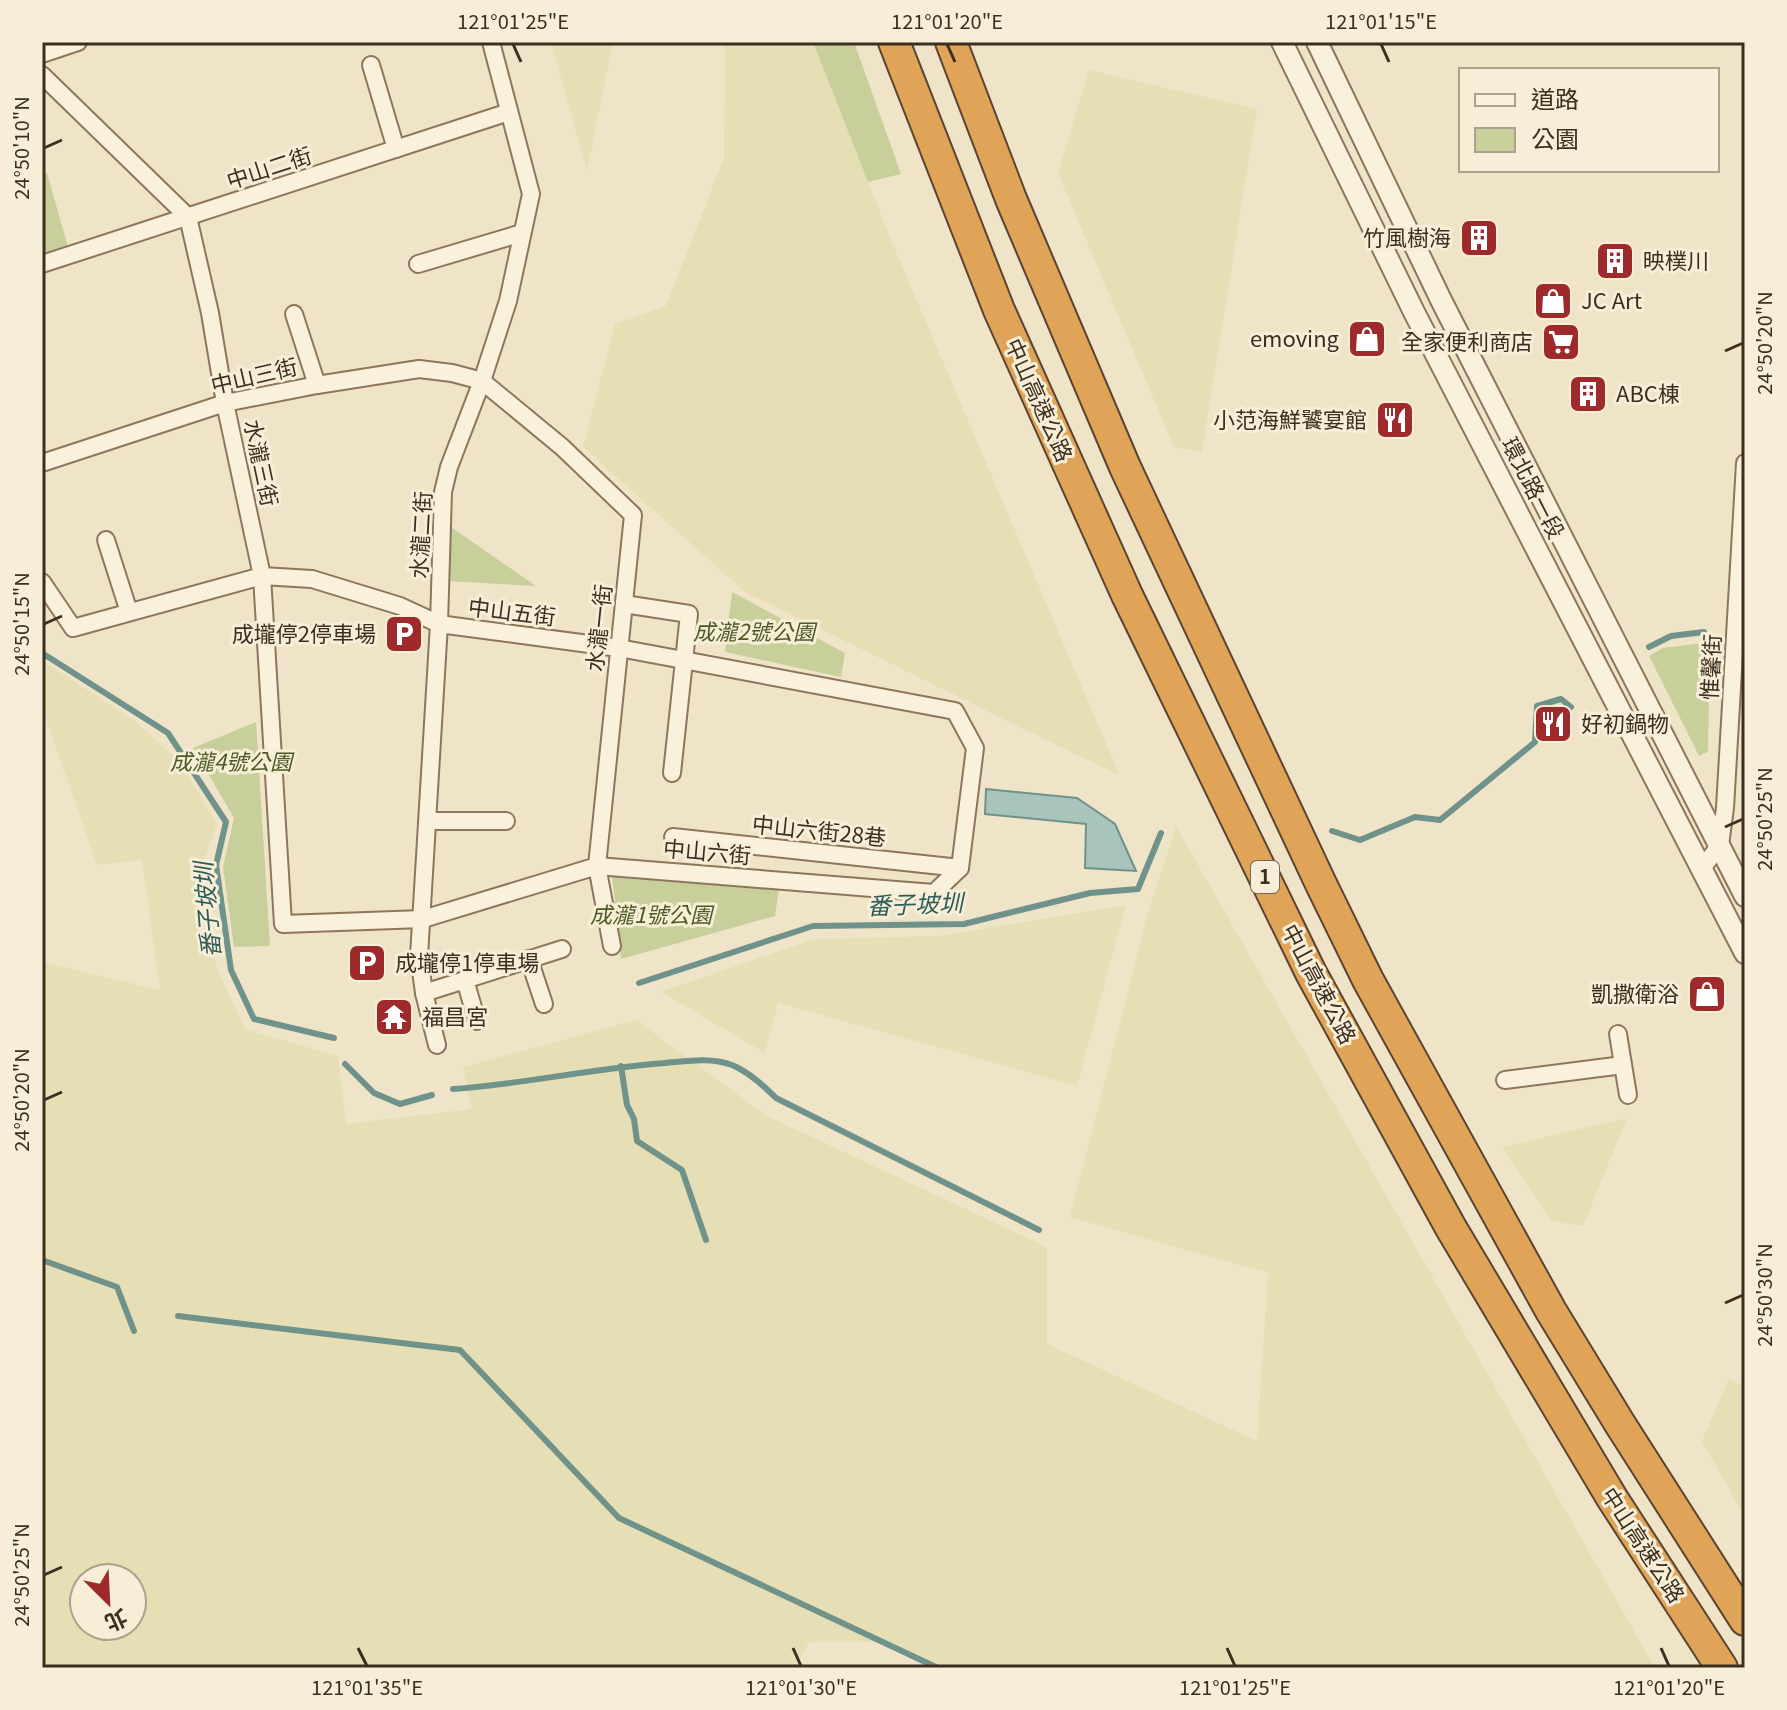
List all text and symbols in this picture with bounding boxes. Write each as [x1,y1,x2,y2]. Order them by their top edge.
text: 121°01'25"E [457,6,569,35]
text: 121°01'20"E [891,6,1003,35]
text: 121°01'15"E [1325,6,1437,35]
legend [1459,68,1719,172]
text: 道路 [1531,80,1579,115]
text: 24°50'10"N [6,96,35,200]
text: 公園 [1531,120,1579,155]
street label: 中山二街 [222,137,315,195]
building icon: 竹風樹海 [1458,217,1500,259]
place label: 竹風樹海 [1363,220,1451,252]
building icon: 映樸川 [1594,240,1636,282]
place label: 映樸川 [1643,243,1709,275]
shop icon: JC Art [1532,280,1574,322]
place label: JC Art [1581,283,1642,315]
text: 24°50'20"N [1749,291,1778,395]
shop icon: emoving [1346,318,1388,360]
place label: emoving [1250,321,1340,353]
supermarket icon: 全家便利商店 [1540,321,1582,363]
place label: 全家便利商店 [1401,324,1533,356]
street label: 中山高速公路 [999,332,1082,466]
street label: 中山三街 [207,349,300,400]
building icon: ABC棟 [1567,373,1609,415]
place label: ABC棟 [1616,376,1680,408]
restaurant icon: 小范海鮮饕宴館 [1374,399,1416,441]
place label: 小范海鮮饕宴館 [1213,402,1367,434]
street label: 水瀧三街 [238,416,288,509]
street label: 環北路一段 [1496,431,1574,543]
street label: 水瀧二街 [401,490,437,580]
text: 24°50'15"N [6,572,35,676]
street label: 水瀧一街 [576,582,618,673]
street label: 中山五街 [467,589,558,631]
parking icon: 成壠停2停車場 [383,613,425,655]
park label: 成瀧2號公園 [693,614,818,646]
place label: 成壠停2停車場 [232,616,376,648]
street label: 惟馨街 [1691,633,1727,701]
restaurant icon: 好初鍋物 [1532,703,1574,745]
place label: 好初鍋物 [1581,706,1669,738]
park label: 成瀧4號公園 [170,744,295,776]
text: 24°50'25"N [1749,767,1778,871]
street label: 中山六街28巷 [751,806,888,852]
street label: 中山六街 [662,830,752,870]
water label: 番子坡圳 [184,858,227,960]
road number: 1 [1251,861,1279,893]
water label: 番子坡圳 [866,883,966,922]
park label: 成瀧1號公園 [590,897,715,929]
street label: 中山高速公路 [1276,917,1366,1049]
parking icon: 成壠停1停車場 [346,942,388,984]
place label: 成壠停1停車場 [395,945,539,977]
shop icon: 凱撒衛浴 [1686,973,1728,1015]
place label: 凱撒衛浴 [1591,976,1679,1008]
temple icon: 福昌宮 [373,996,415,1038]
place label: 福昌宮 [422,999,488,1031]
text: 24°50'20"N [6,1048,35,1152]
text: 24°50'30"N [1749,1243,1778,1347]
street label: 中山高速公路 [1595,1480,1694,1608]
text: 24°50'25"N [6,1523,35,1627]
north arrow [68,1562,148,1642]
text: 北 [100,1603,134,1641]
text: 121°01'35"E [311,1672,423,1701]
text: 121°01'30"E [745,1672,857,1701]
text: 121°01'25"E [1179,1672,1291,1701]
text: 121°01'20"E [1613,1672,1725,1701]

